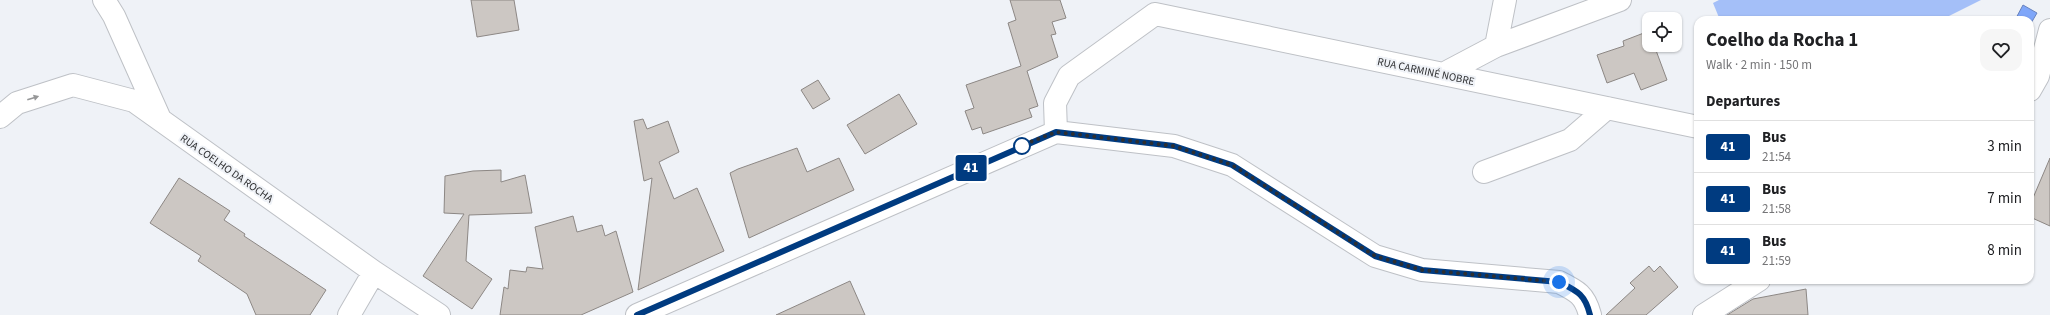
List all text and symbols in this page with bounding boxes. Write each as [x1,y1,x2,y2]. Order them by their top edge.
map controls [1642,12,1682,52]
button: locate [1642,12,1682,52]
text: Coelho da Rocha 1 [1706,27,1858,54]
button: heart [1980,29,2022,71]
street label: RUA CARMINÉ NOBRE [1376,54,1476,89]
text: Walk · 2 min · 150 m [1706,56,1812,74]
text: Departures [1706,91,1780,112]
one-way arrow [28,95,40,101]
text: Bus [1762,127,1786,148]
street label: RUA COELHO DA ROCHA [177,131,276,206]
text: 3 min [1987,136,2022,157]
unlabelled marker [1013,137,1031,155]
text: 41 [1721,137,1735,157]
text: 21:54 [1762,148,1791,166]
line badge: 41 [953,155,989,181]
text: 41 [964,158,978,178]
text: Bus [1762,179,1786,200]
text: 7 min [1987,188,2022,209]
text: 41 [1721,189,1735,209]
text: 21:58 [1762,200,1791,218]
text: Bus [1762,231,1786,252]
text: 8 min [1987,240,2022,261]
text: 41 [1721,241,1735,261]
text: 21:59 [1762,252,1791,270]
your location [1549,272,1569,292]

